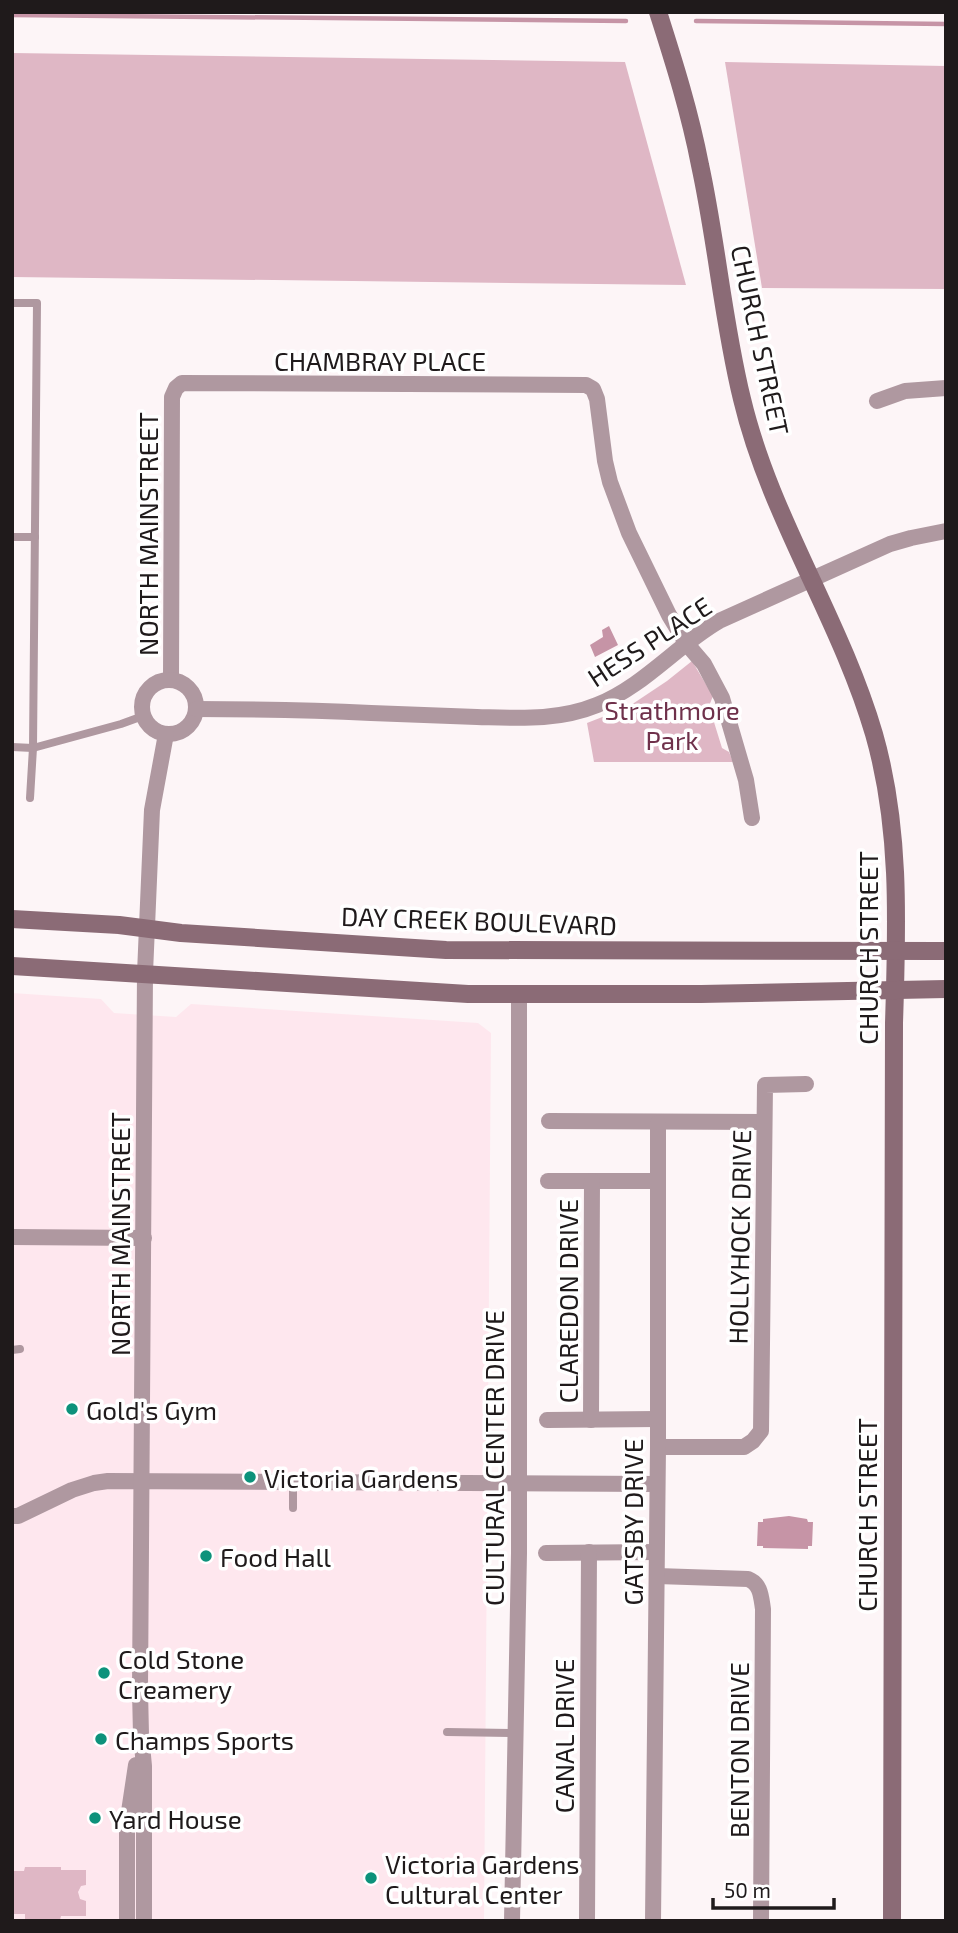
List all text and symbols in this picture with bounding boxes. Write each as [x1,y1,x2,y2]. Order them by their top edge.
street label: CHURCH STREET [726,242,796,438]
street label: CHAMBRAY PLACE [274,345,486,376]
street label: NORTH MAINSTREET [132,412,163,656]
street label: HESS PLACE [581,590,717,692]
park label: Strathmore Park [604,694,740,755]
street label: CHURCH STREET [852,851,883,1045]
street label: DAY CREEK BOULEVARD [341,900,617,940]
street label: NORTH MAINSTREET [104,1112,135,1356]
street label: HOLLYHOCK DRIVE [722,1129,756,1345]
street label: CLAREDON DRIVE [552,1199,583,1403]
street label: CULTURAL CENTER DRIVE [478,1310,509,1606]
place label: Gold's Gym [86,1394,217,1425]
marker: Gold's Gym [64,1401,80,1417]
street label: CHURCH STREET [851,1418,882,1612]
street label: GATSBY DRIVE [617,1439,648,1605]
place label: Victoria Gardens [264,1462,459,1493]
marker: Victoria Gardens [242,1469,258,1485]
place label: Food Hall [220,1541,331,1572]
marker: Food Hall [198,1548,214,1564]
place label: Cold Stone Creamery [118,1643,244,1704]
street label: CANAL DRIVE [548,1659,579,1813]
street label: BENTON DRIVE [723,1662,754,1838]
marker: Cold Stone Creamery [96,1665,112,1681]
place label: Champs Sports [115,1724,294,1755]
marker: Champs Sports [93,1731,109,1747]
place label: Yard House [109,1803,242,1834]
marker: Yard House [87,1810,103,1826]
place label: Victoria Gardens Cultural Center [385,1848,580,1909]
scale bar [713,1867,834,1911]
marker: Victoria Gardens Cultural Center [363,1870,379,1886]
text: 50 m [724,1877,771,1902]

